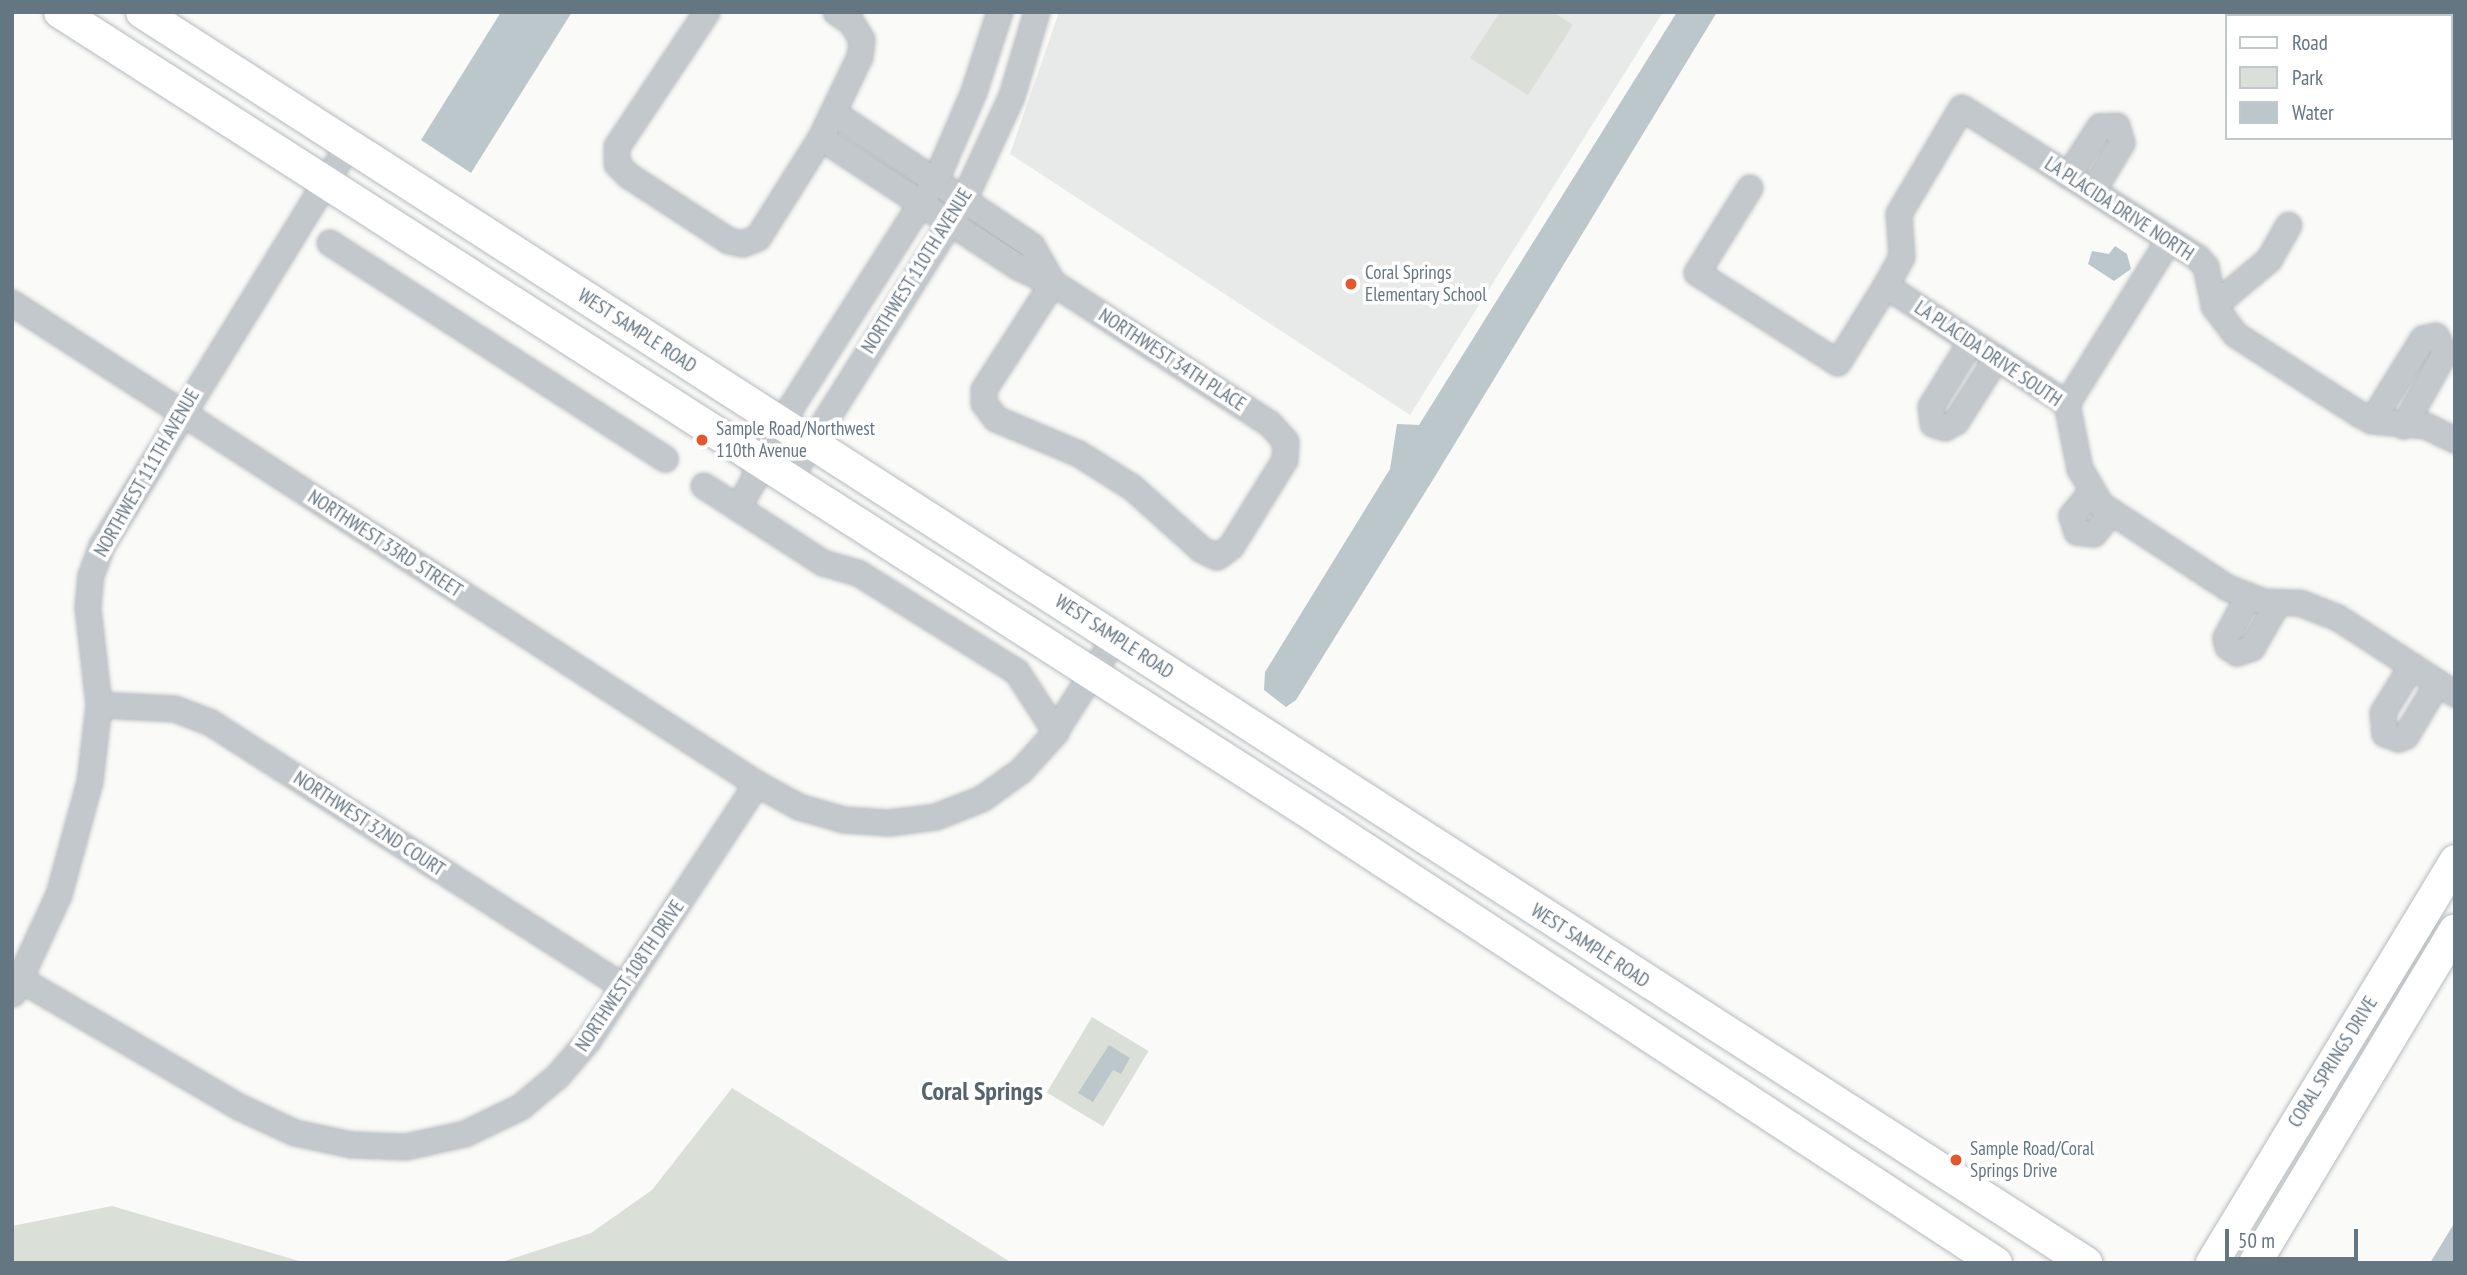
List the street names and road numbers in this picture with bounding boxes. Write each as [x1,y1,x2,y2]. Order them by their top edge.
street label: LA PLACIDA DRIVE NORTH [2040,152,2198,266]
street label: NORTHWEST 110TH AVENUE [857,184,977,358]
street label: WEST SAMPLE ROAD [573,284,701,378]
street label: LA PLACIDA DRIVE SOUTH [1910,296,2066,412]
street label: NORTHWEST 34TH PLACE [1094,304,1250,416]
street label: NORTHWEST 111TH AVENUE [89,385,205,561]
street label: NORTHWEST 33RD STREET [303,485,467,603]
street label: WEST SAMPLE ROAD [1050,590,1178,684]
street label: NORTHWEST 32ND COURT [289,767,449,881]
street label: NORTHWEST 108TH DRIVE [571,896,689,1056]
street label: WEST SAMPLE ROAD [1526,899,1654,993]
street label: CORAL SPRINGS DRIVE [2283,992,2383,1132]

